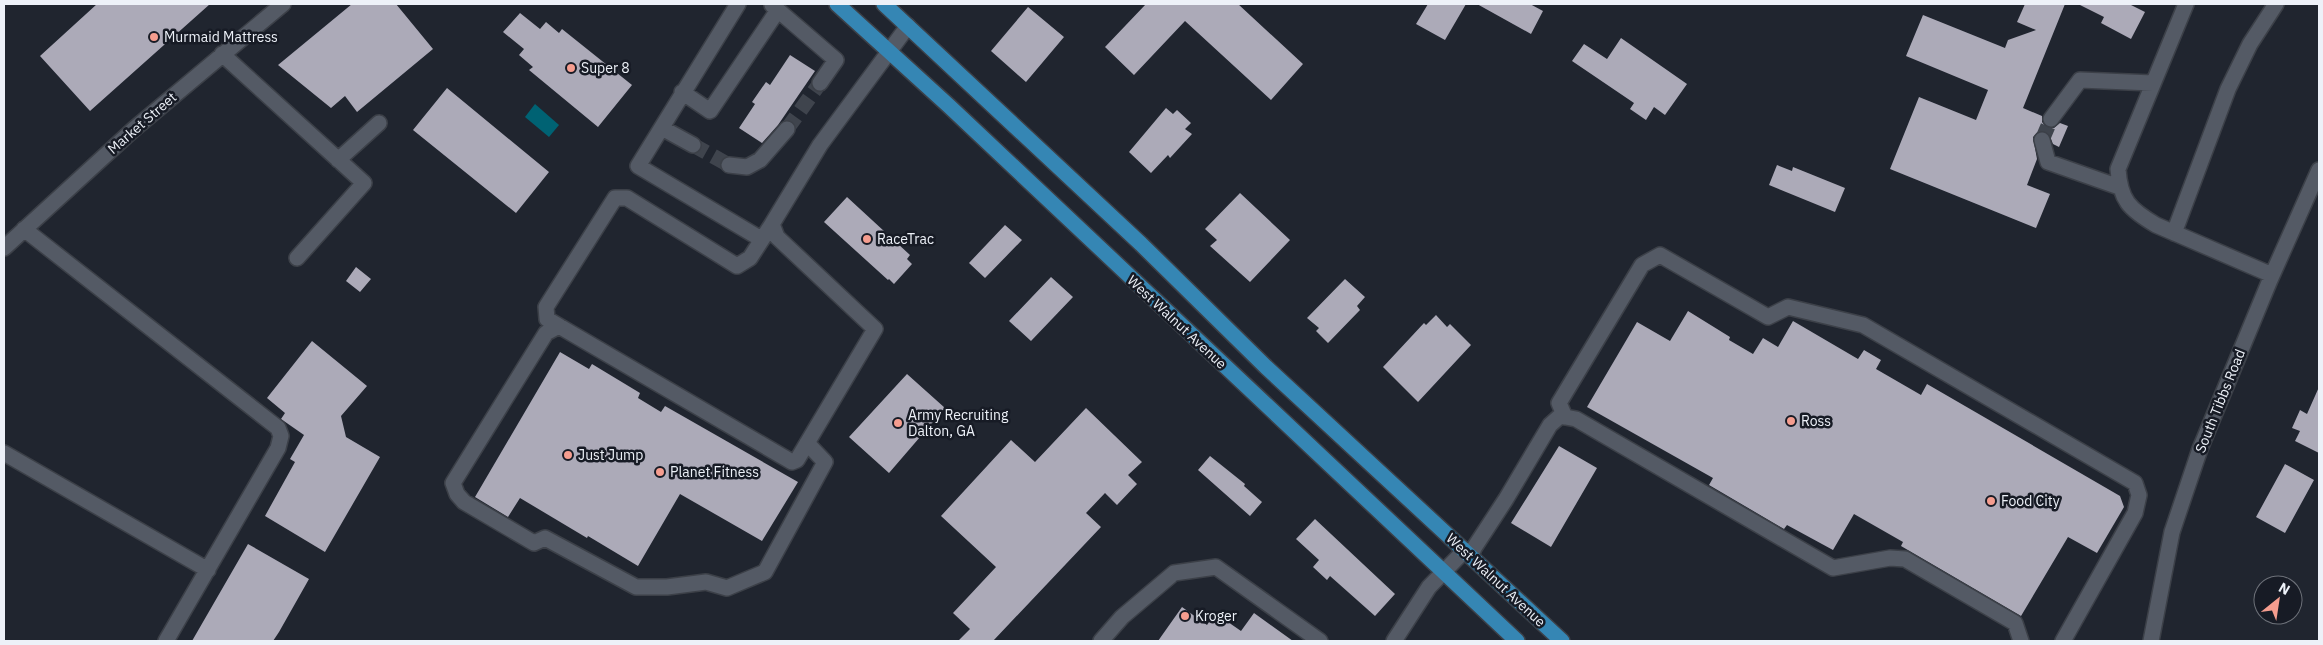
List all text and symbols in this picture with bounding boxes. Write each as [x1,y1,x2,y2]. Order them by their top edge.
place label: Murmaid Mattress [164,28,278,46]
marker: Murmaid Mattress [148,31,160,43]
place label: Super 8 [581,59,630,77]
marker: Super 8 [565,62,577,74]
street label: Market Street [104,88,180,158]
place label: RaceTrac [877,230,934,248]
marker: RaceTrac [861,233,873,245]
street label: West Walnut Avenue [1124,271,1231,373]
street label: South Tibbs Road [2191,347,2249,455]
place label: Army Recruiting Dalton, GA [908,406,1009,440]
place label: Ross [1801,412,1831,430]
marker: Ross [1785,415,1797,427]
marker: Army Recruiting Dalton, GA [892,417,904,429]
place label: Just Jump [578,446,643,464]
marker: Just Jump [562,449,574,461]
place label: Planet Fitness [670,463,759,481]
marker: Planet Fitness [654,466,666,478]
place label: Food City [2001,492,2060,510]
marker: Food City [1985,495,1997,507]
street label: West Walnut Avenue [1443,529,1550,631]
north arrow [2253,575,2303,625]
text: N [2276,578,2293,599]
place label: Kroger [1195,607,1237,625]
marker: Kroger [1179,610,1191,622]

